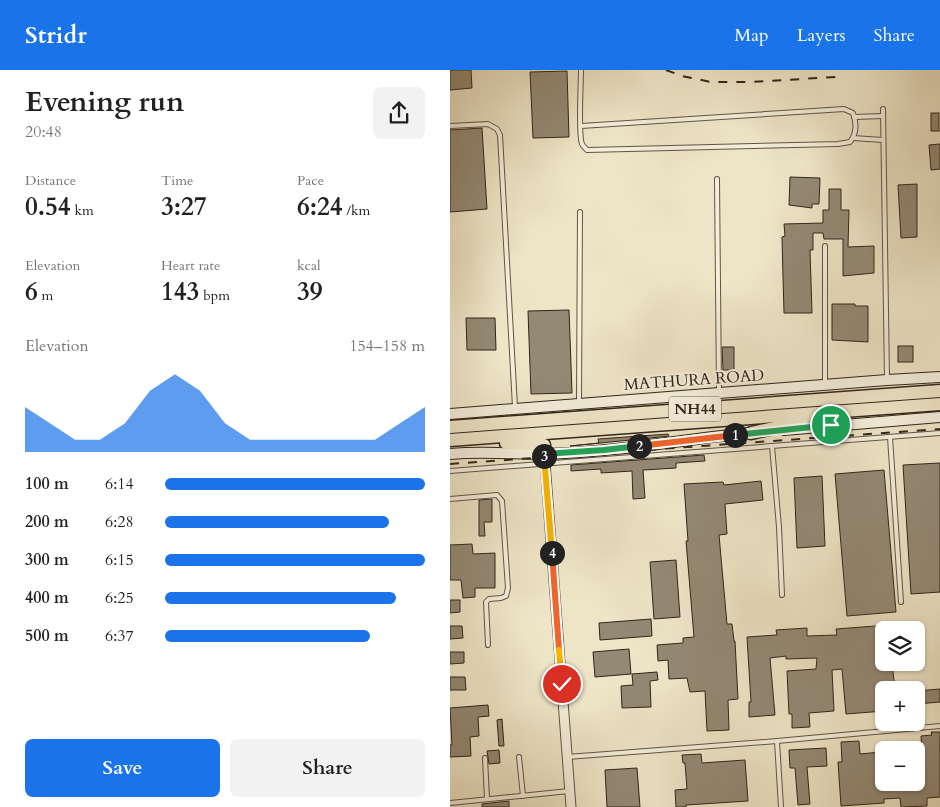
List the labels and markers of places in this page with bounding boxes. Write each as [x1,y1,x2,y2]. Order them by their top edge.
pin [810,404,852,446]
pin: 1 [722,422,748,448]
pin: 2 [626,434,652,458]
pin: 3 [532,444,556,468]
pin: 4 [540,540,564,566]
pin [541,663,583,705]

